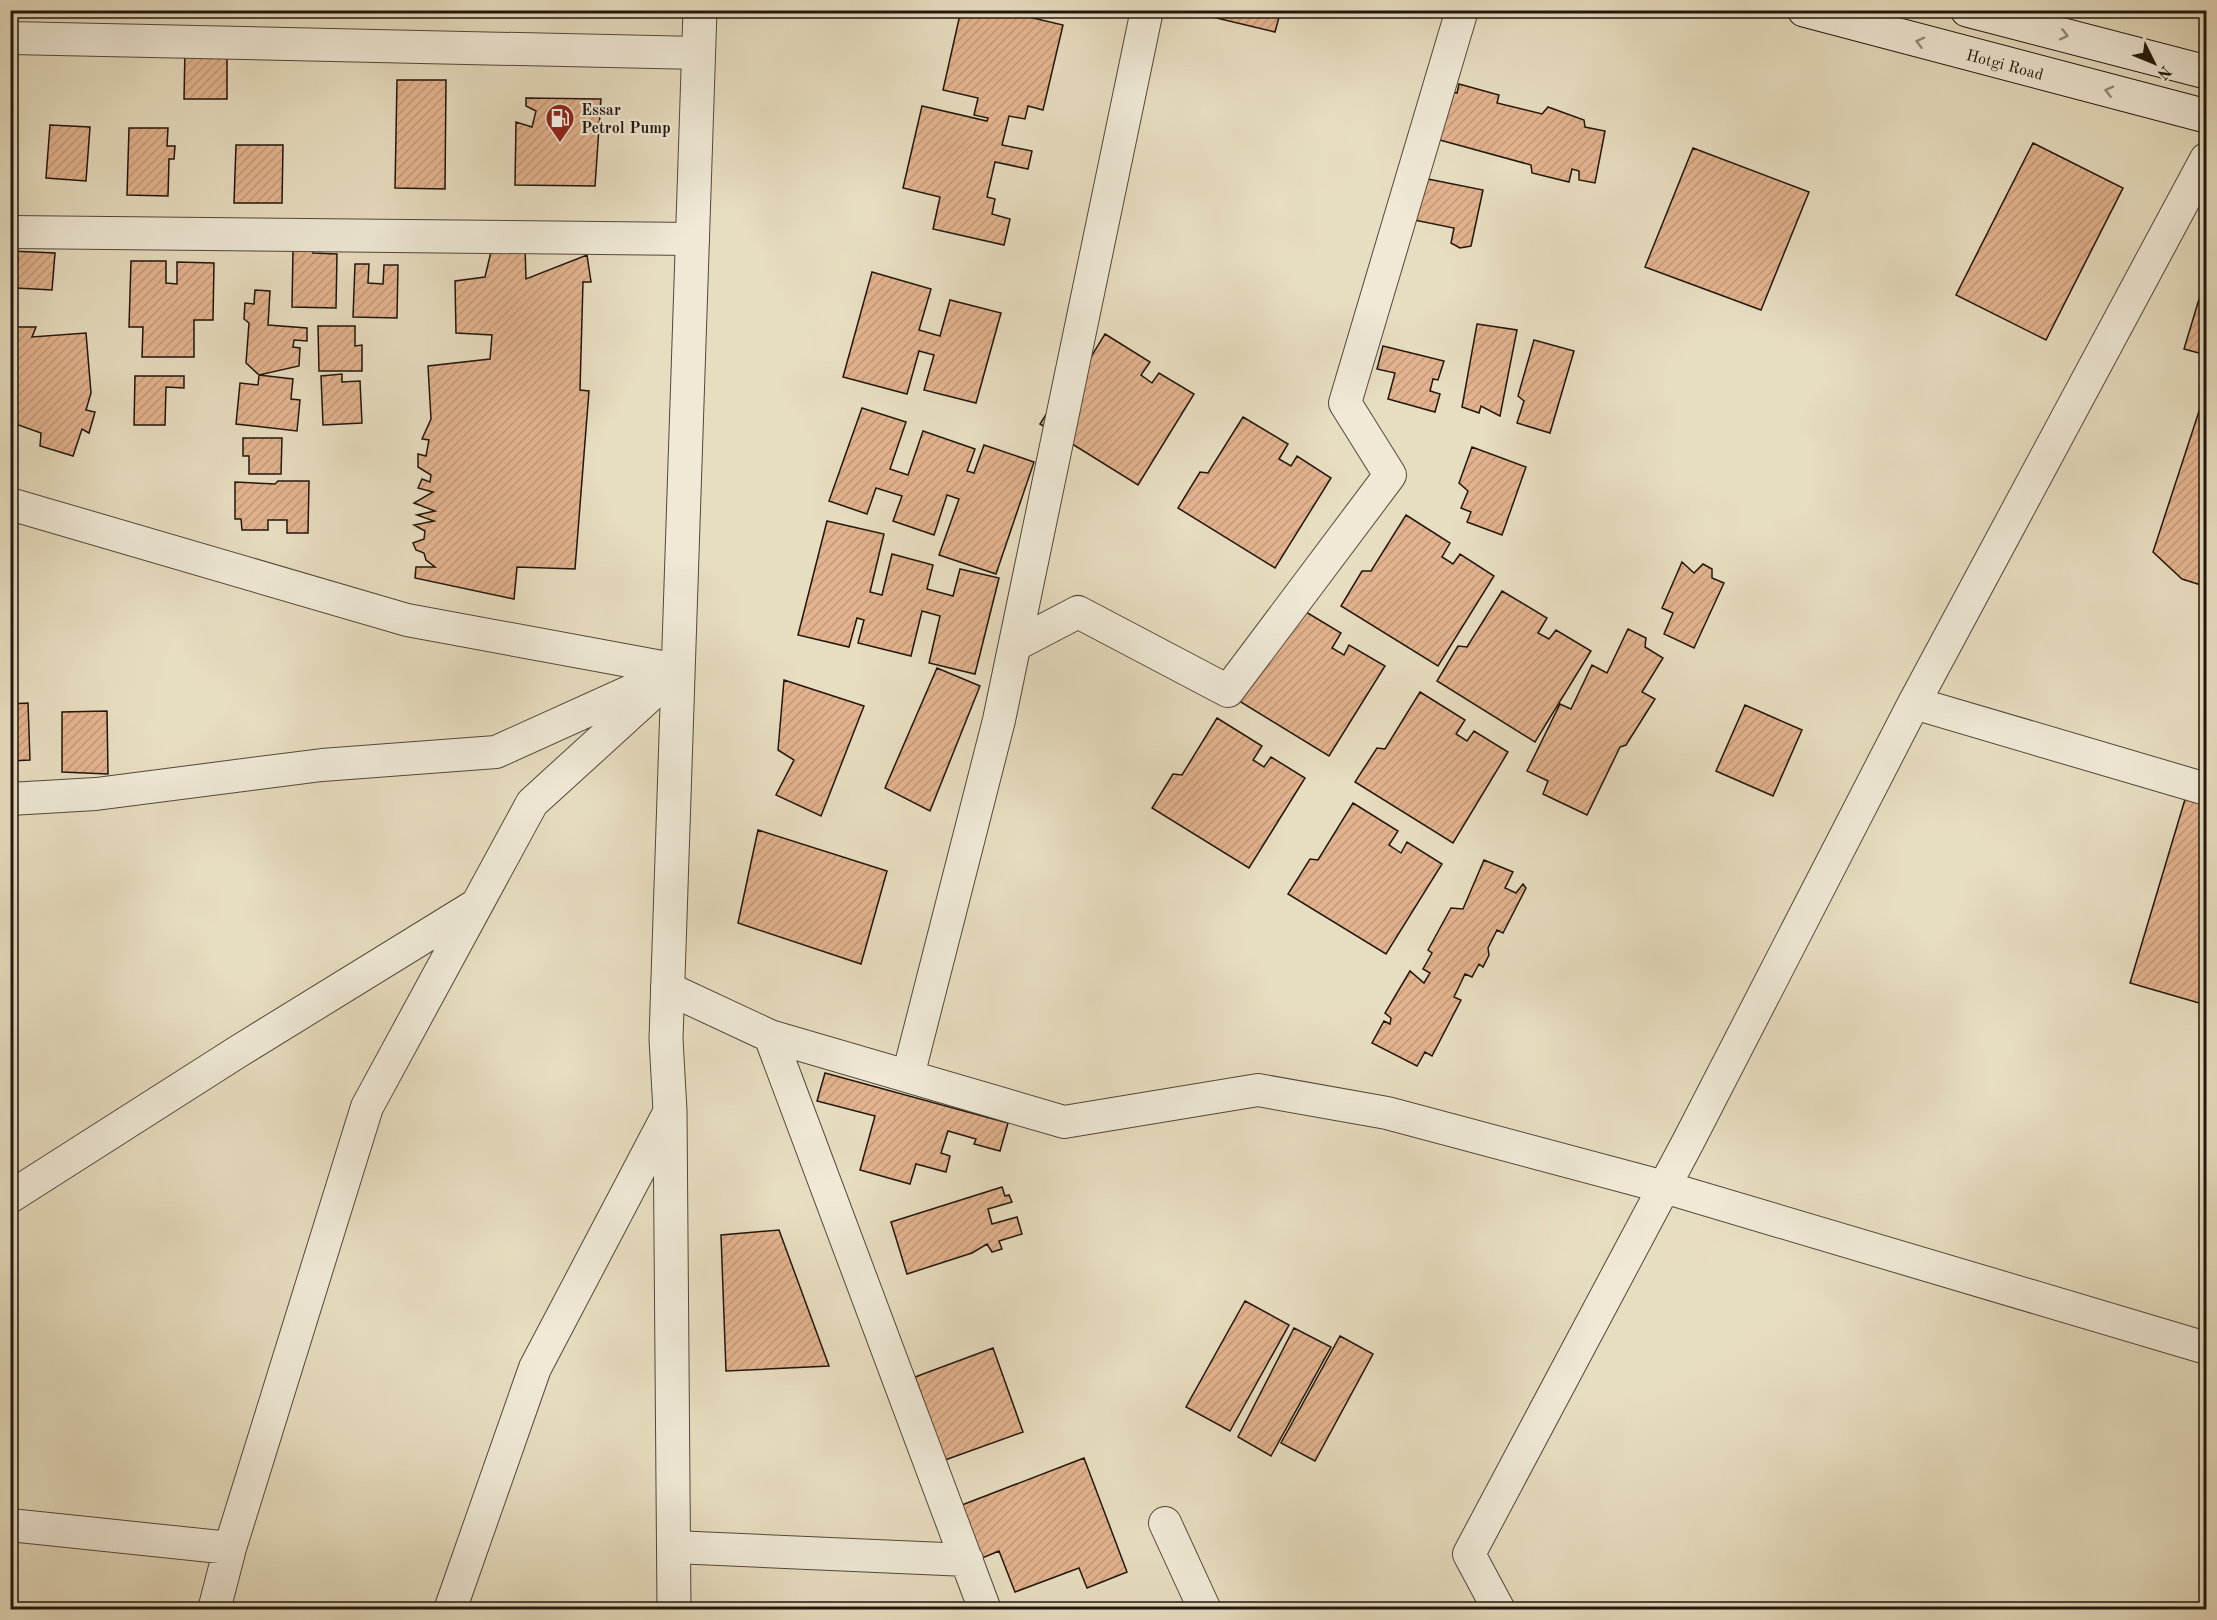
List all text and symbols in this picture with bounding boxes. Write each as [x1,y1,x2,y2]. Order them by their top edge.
one-way arrow [2059,28,2069,41]
north arrow [2124,33,2184,93]
one-way arrow [1915,37,1926,49]
street label: Hotgi Road [1964,48,2045,84]
text: N [2153,62,2174,82]
one-way arrow [2104,86,2115,98]
fuel station icon: Essar Petrol Pump [544,102,576,144]
place label: Essar Petrol Pump [581,103,671,137]

